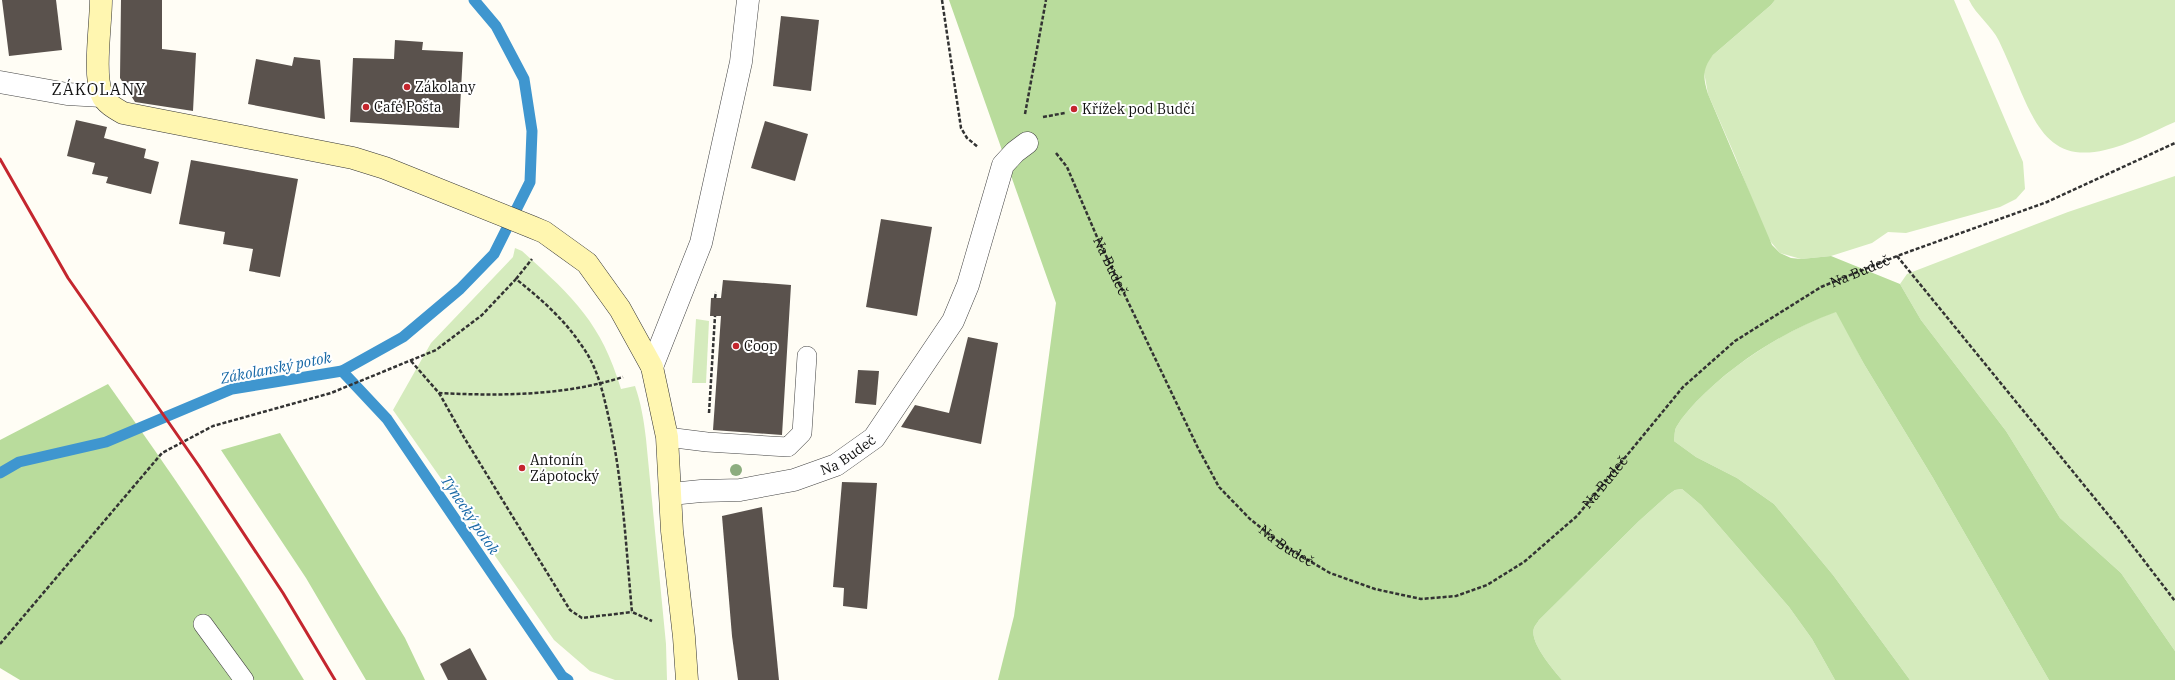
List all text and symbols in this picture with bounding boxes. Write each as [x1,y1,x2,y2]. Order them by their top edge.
district label: ZÁKOLANY [52,78,146,99]
place label: Zákolany [415,78,476,96]
marker: Zákolany [402,82,412,92]
place label: Café Pošta [374,98,442,116]
place label: Křížek pod Budčí [1082,100,1195,118]
marker: Café Pošta [361,102,371,112]
marker: Křížek pod Budčí [1069,104,1079,114]
street label: Na Budeč [1089,234,1133,298]
street label: Na Budeč [1827,251,1892,291]
place label: Coop [744,337,777,355]
marker: Coop [731,341,741,351]
water label: Zákolanský potok [218,347,333,388]
street label: Na Budeč [818,431,879,479]
place label: Antonín Zápotocký [530,451,600,485]
street label: Na Budeč [1578,452,1632,512]
marker: Antonín Zápotocký [517,463,527,473]
water label: Týnecký potok [437,471,504,558]
street label: Na Budeč [1255,521,1317,571]

